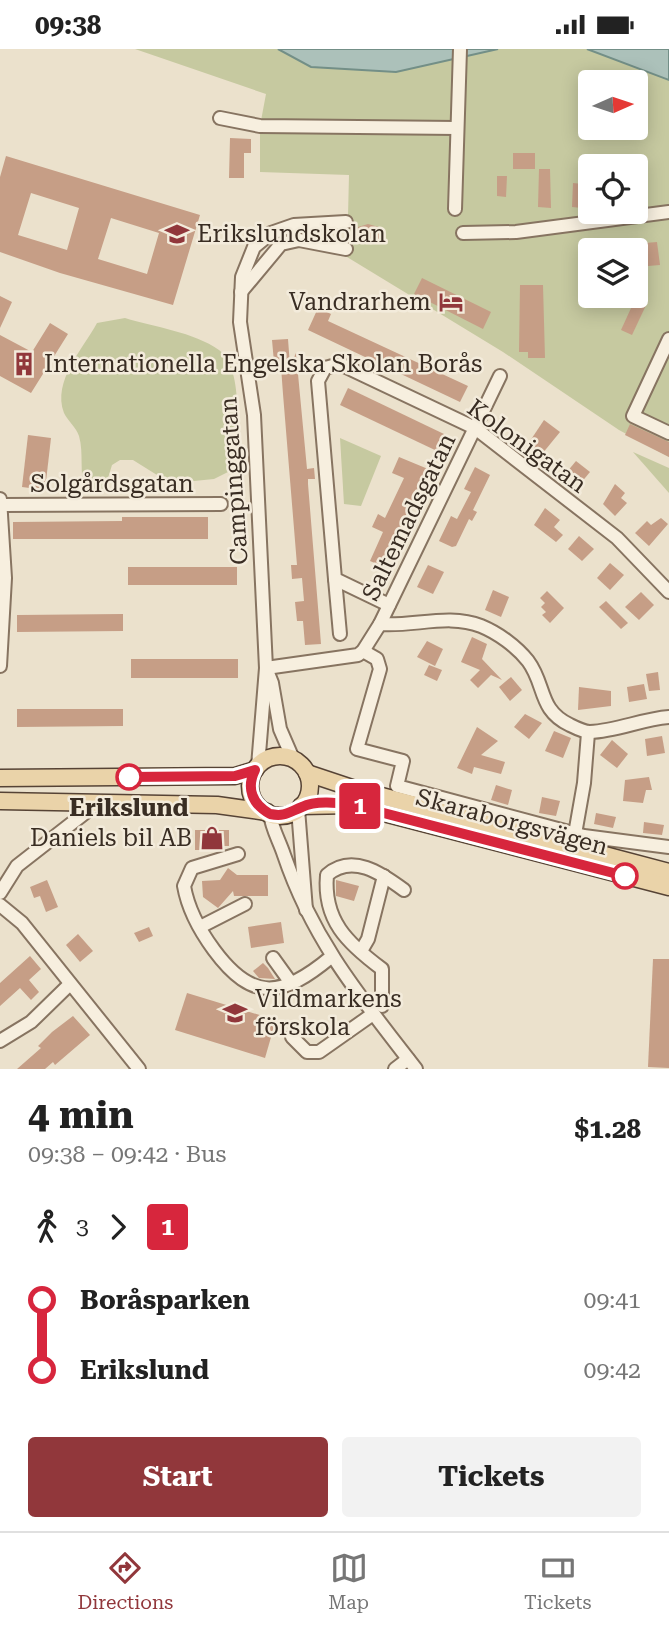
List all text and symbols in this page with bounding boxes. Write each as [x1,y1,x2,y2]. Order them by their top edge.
text: 09:38 [35,10,101,40]
north arrow [578,70,648,140]
map controls [578,70,648,308]
button: locate [578,154,648,224]
school or university icon: Erikslundskolan [163,220,191,248]
place label: Erikslundskolan [197,220,386,248]
button: layers [578,238,648,308]
place label: Vandrarhem [289,288,431,316]
hotel icon: Vandrarhem [437,288,465,316]
building icon: Internationella Engelska Skolan Borås [10,350,38,378]
place label: Internationella Engelska Skolan Borås [44,350,482,378]
street label: Kolonigatan [462,393,592,499]
street label: Campinggatan [214,396,254,566]
street label: Saltemadsgatan [356,429,462,605]
street label: Solgårdsgatan [30,470,194,498]
marker: Erikslund [116,764,142,790]
line badge: 1 [337,783,383,829]
street label: Skaraborgsvägen [413,783,611,861]
text: 1 [353,792,367,820]
place label: Erikslund [69,794,189,822]
place label: Daniels bil AB [30,824,192,852]
shop icon: Daniels bil AB [198,824,226,852]
unlabelled marker [612,863,638,889]
place label: Vildmarkens förskola [255,985,402,1041]
school or university icon: Vildmarkens förskola [221,999,249,1027]
text: 4 min [28,1093,134,1137]
text: $1.28 [575,1114,641,1144]
text: 09:38 – 09:42 · Bus [28,1141,226,1168]
icon: walk [28,1208,66,1246]
icon: forward [99,1208,137,1246]
text: 3 [76,1213,89,1240]
text: 1 [161,1213,174,1241]
text: Boråsparken [80,1285,250,1315]
text: 09:41 [584,1287,641,1314]
text: Erikslund [80,1355,209,1385]
text: 09:42 [584,1357,641,1384]
button: Start [28,1437,328,1517]
button: Tickets [342,1437,641,1517]
tab: Directions [78,1549,173,1614]
tab: Map [328,1549,369,1614]
tab: Tickets [524,1549,591,1614]

